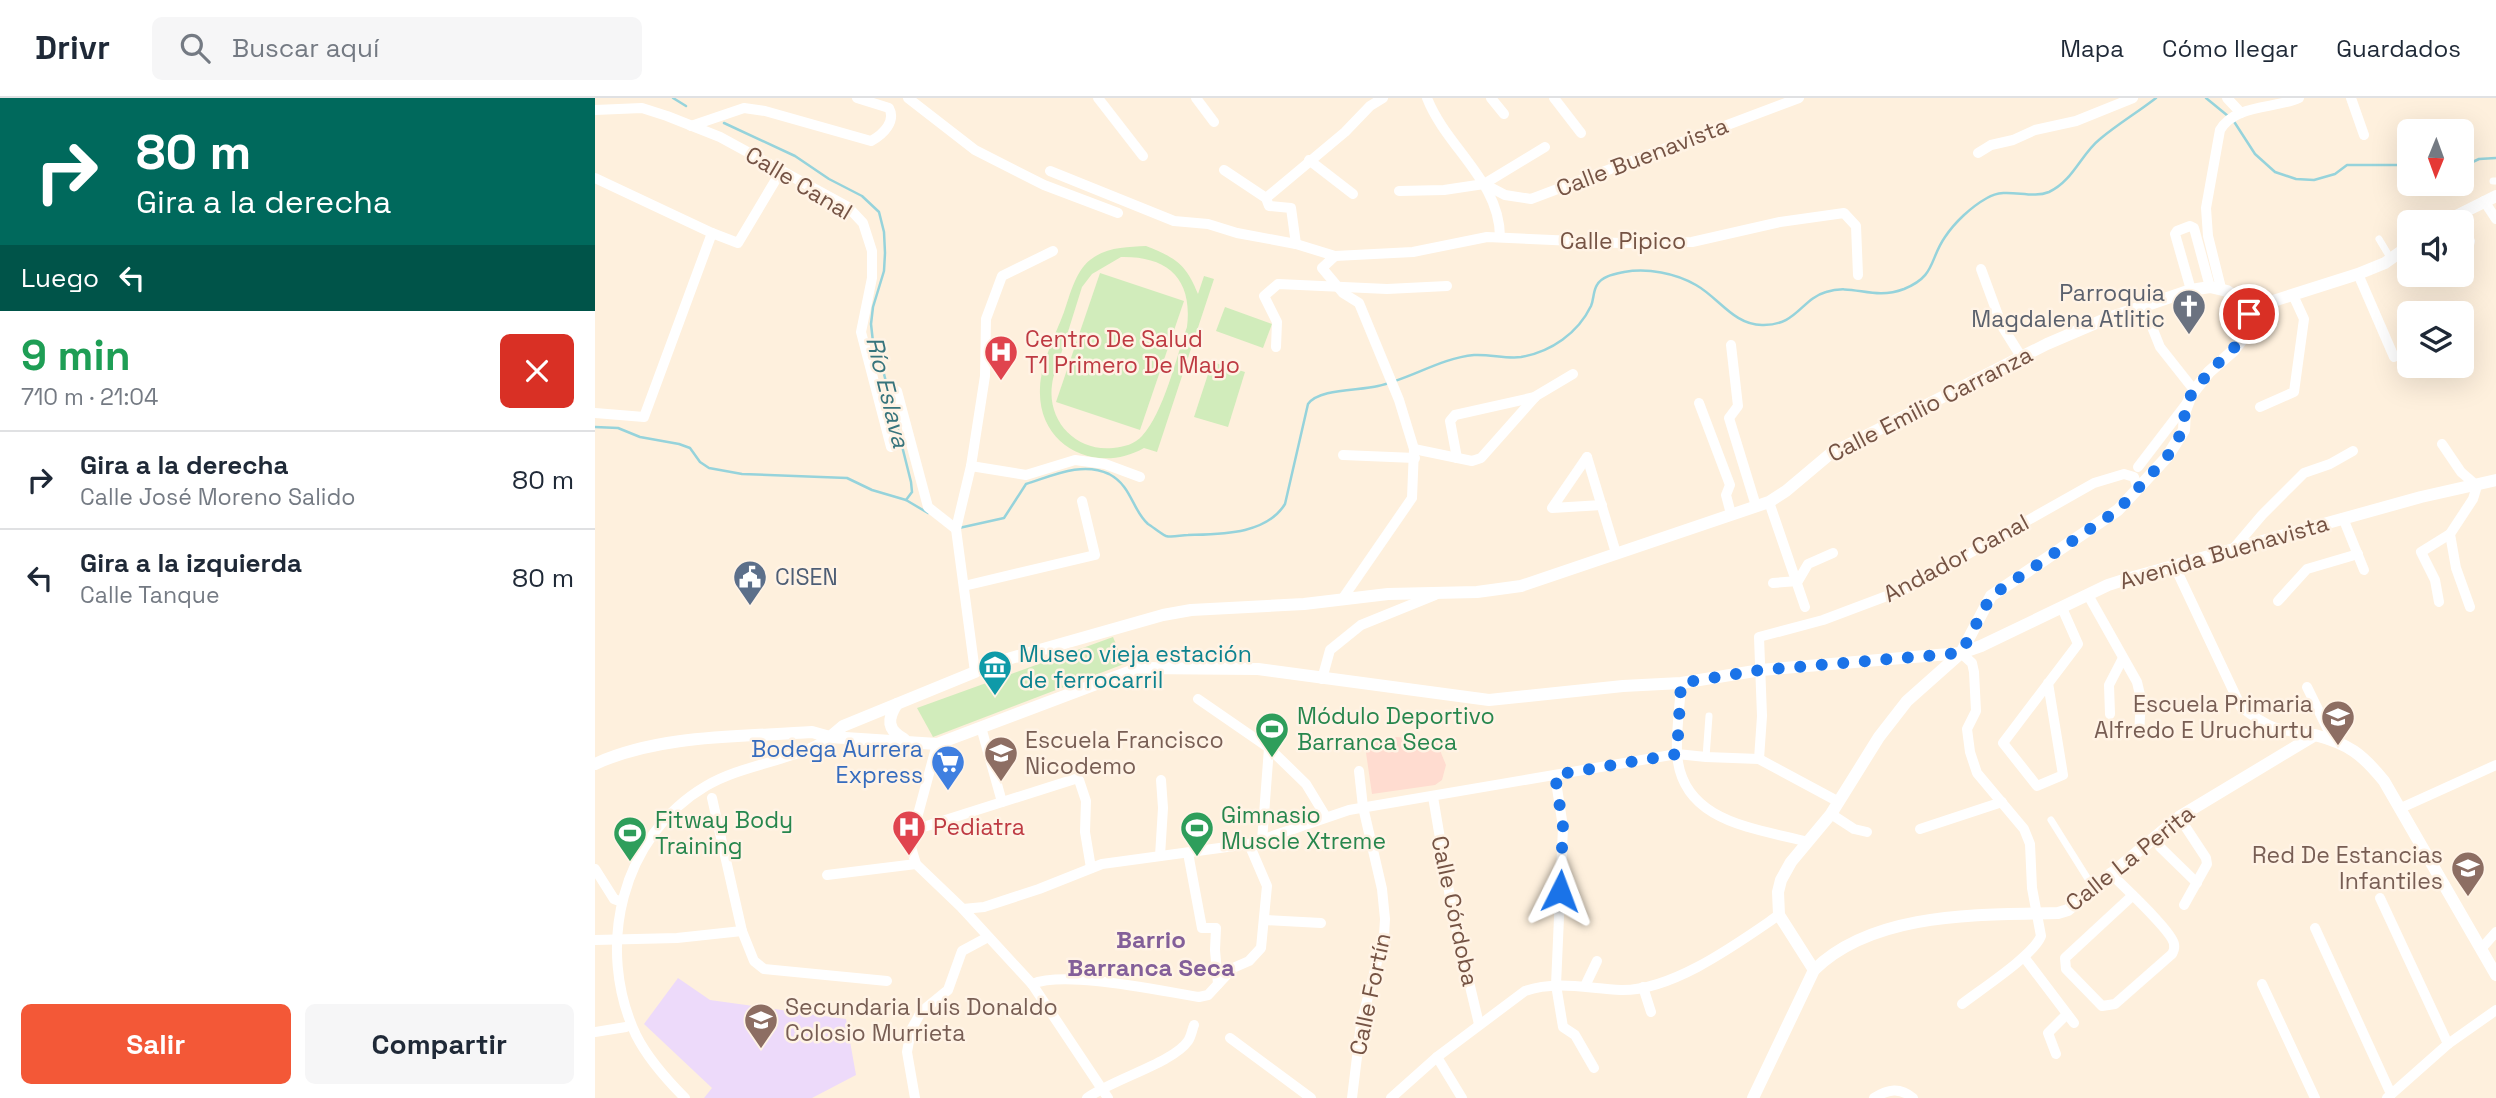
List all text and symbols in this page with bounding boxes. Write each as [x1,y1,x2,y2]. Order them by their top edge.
search box [152,17,642,80]
text: Drivr [35,27,110,69]
icon: search [176,29,214,67]
text: Buscar aquí [232,31,379,65]
text: Mapa [2060,33,2124,64]
text: Cómo llegar [2162,33,2298,64]
text: Guardados [2336,33,2461,64]
street label: Calle Buenavista [1552,110,1732,204]
north arrow [2397,119,2475,196]
map controls [2397,119,2474,378]
text: 80 m [136,121,251,183]
icon: right [21,126,112,217]
street label: Calle Canal [740,139,858,227]
text: Gira a la derecha [136,182,391,222]
button: sound [2397,210,2474,287]
street label: Calle Pipico [1560,226,1686,256]
icon: left [113,259,151,297]
text: Luego [21,261,99,295]
place label: Parroquia Magdalena Atlitic [1971,278,2165,334]
pin [2219,284,2279,344]
church icon: Parroquia Magdalena Atlitic [2170,287,2208,336]
icon: arrive [2230,295,2268,333]
button: layers [2397,301,2474,378]
place label: Centro De Salud T1 Primero De Mayo [1025,324,1240,380]
text: 9 min [21,329,131,382]
water label: Río Eslava [859,333,917,451]
hospital icon: Centro De Salud T1 Primero De Mayo [982,333,1020,382]
button: close [500,334,574,408]
street label: Calle Emilio Carranza [1823,339,2037,469]
text: 710 m · 21:04 [21,382,158,412]
text: Gira a la derecha [80,448,289,482]
icon: right [21,461,59,499]
text: 80 m [512,463,574,497]
text: Calle José Moreno Salido [80,482,356,512]
street label: Andador Canal [1878,507,2034,609]
street label: Avenida Buenavista [2116,508,2332,596]
text: Gira a la izquierda [80,546,302,580]
public building icon: CISEN [731,558,769,607]
icon: left [21,559,59,597]
text: 80 m [512,561,574,595]
place label: CISEN [775,562,838,592]
text: Calle Tanque [80,580,220,610]
place label: Museo vieja estación de ferrocarril [1019,639,1252,695]
museum icon: Museo vieja estación de ferrocarril [976,648,1014,697]
place label: Escuela Primaria Alfredo E Uruchurtu [2094,689,2313,745]
school or university icon: Escuela Primaria Alfredo E Uruchurtu [2319,698,2357,747]
place label: Módulo Deportivo Barranca Seca [1297,701,1495,757]
sports icon: Módulo Deportivo Barranca Seca [1253,710,1291,759]
place label: Escuela Francisco Nicodemo [1025,725,1224,781]
place label: Bodega Aurrera Express [751,734,923,790]
school or university icon: Escuela Francisco Nicodemo [982,734,1020,783]
supermarket icon: Bodega Aurrera Express [929,743,967,792]
street label: Calle La Perita [2059,798,2201,918]
place label: Gimnasio Muscle Xtreme [1221,800,1386,856]
place label: Fitway Body Training [655,805,793,861]
hospital icon: Pediatra [890,808,928,857]
sports icon: Gimnasio Muscle Xtreme [1178,809,1216,858]
place label: Pediatra [933,812,1025,842]
sports icon: Fitway Body Training [611,814,649,863]
street label: Calle Córdoba [1424,833,1486,989]
place label: Red De Estancias Infantiles [2252,840,2443,896]
school or university icon: Red De Estancias Infantiles [2449,849,2487,898]
position arrow [1523,854,1597,928]
district label: Barrio Barranca Seca [1067,924,1235,983]
street label: Calle Fortín [1342,930,1398,1058]
place label: Secundaria Luis Donaldo Colosio Murrieta [785,992,1058,1048]
school or university icon: Secundaria Luis Donaldo Colosio Murrieta [742,1001,780,1050]
button: Salir [21,1004,291,1084]
button: Compartir [305,1004,574,1084]

